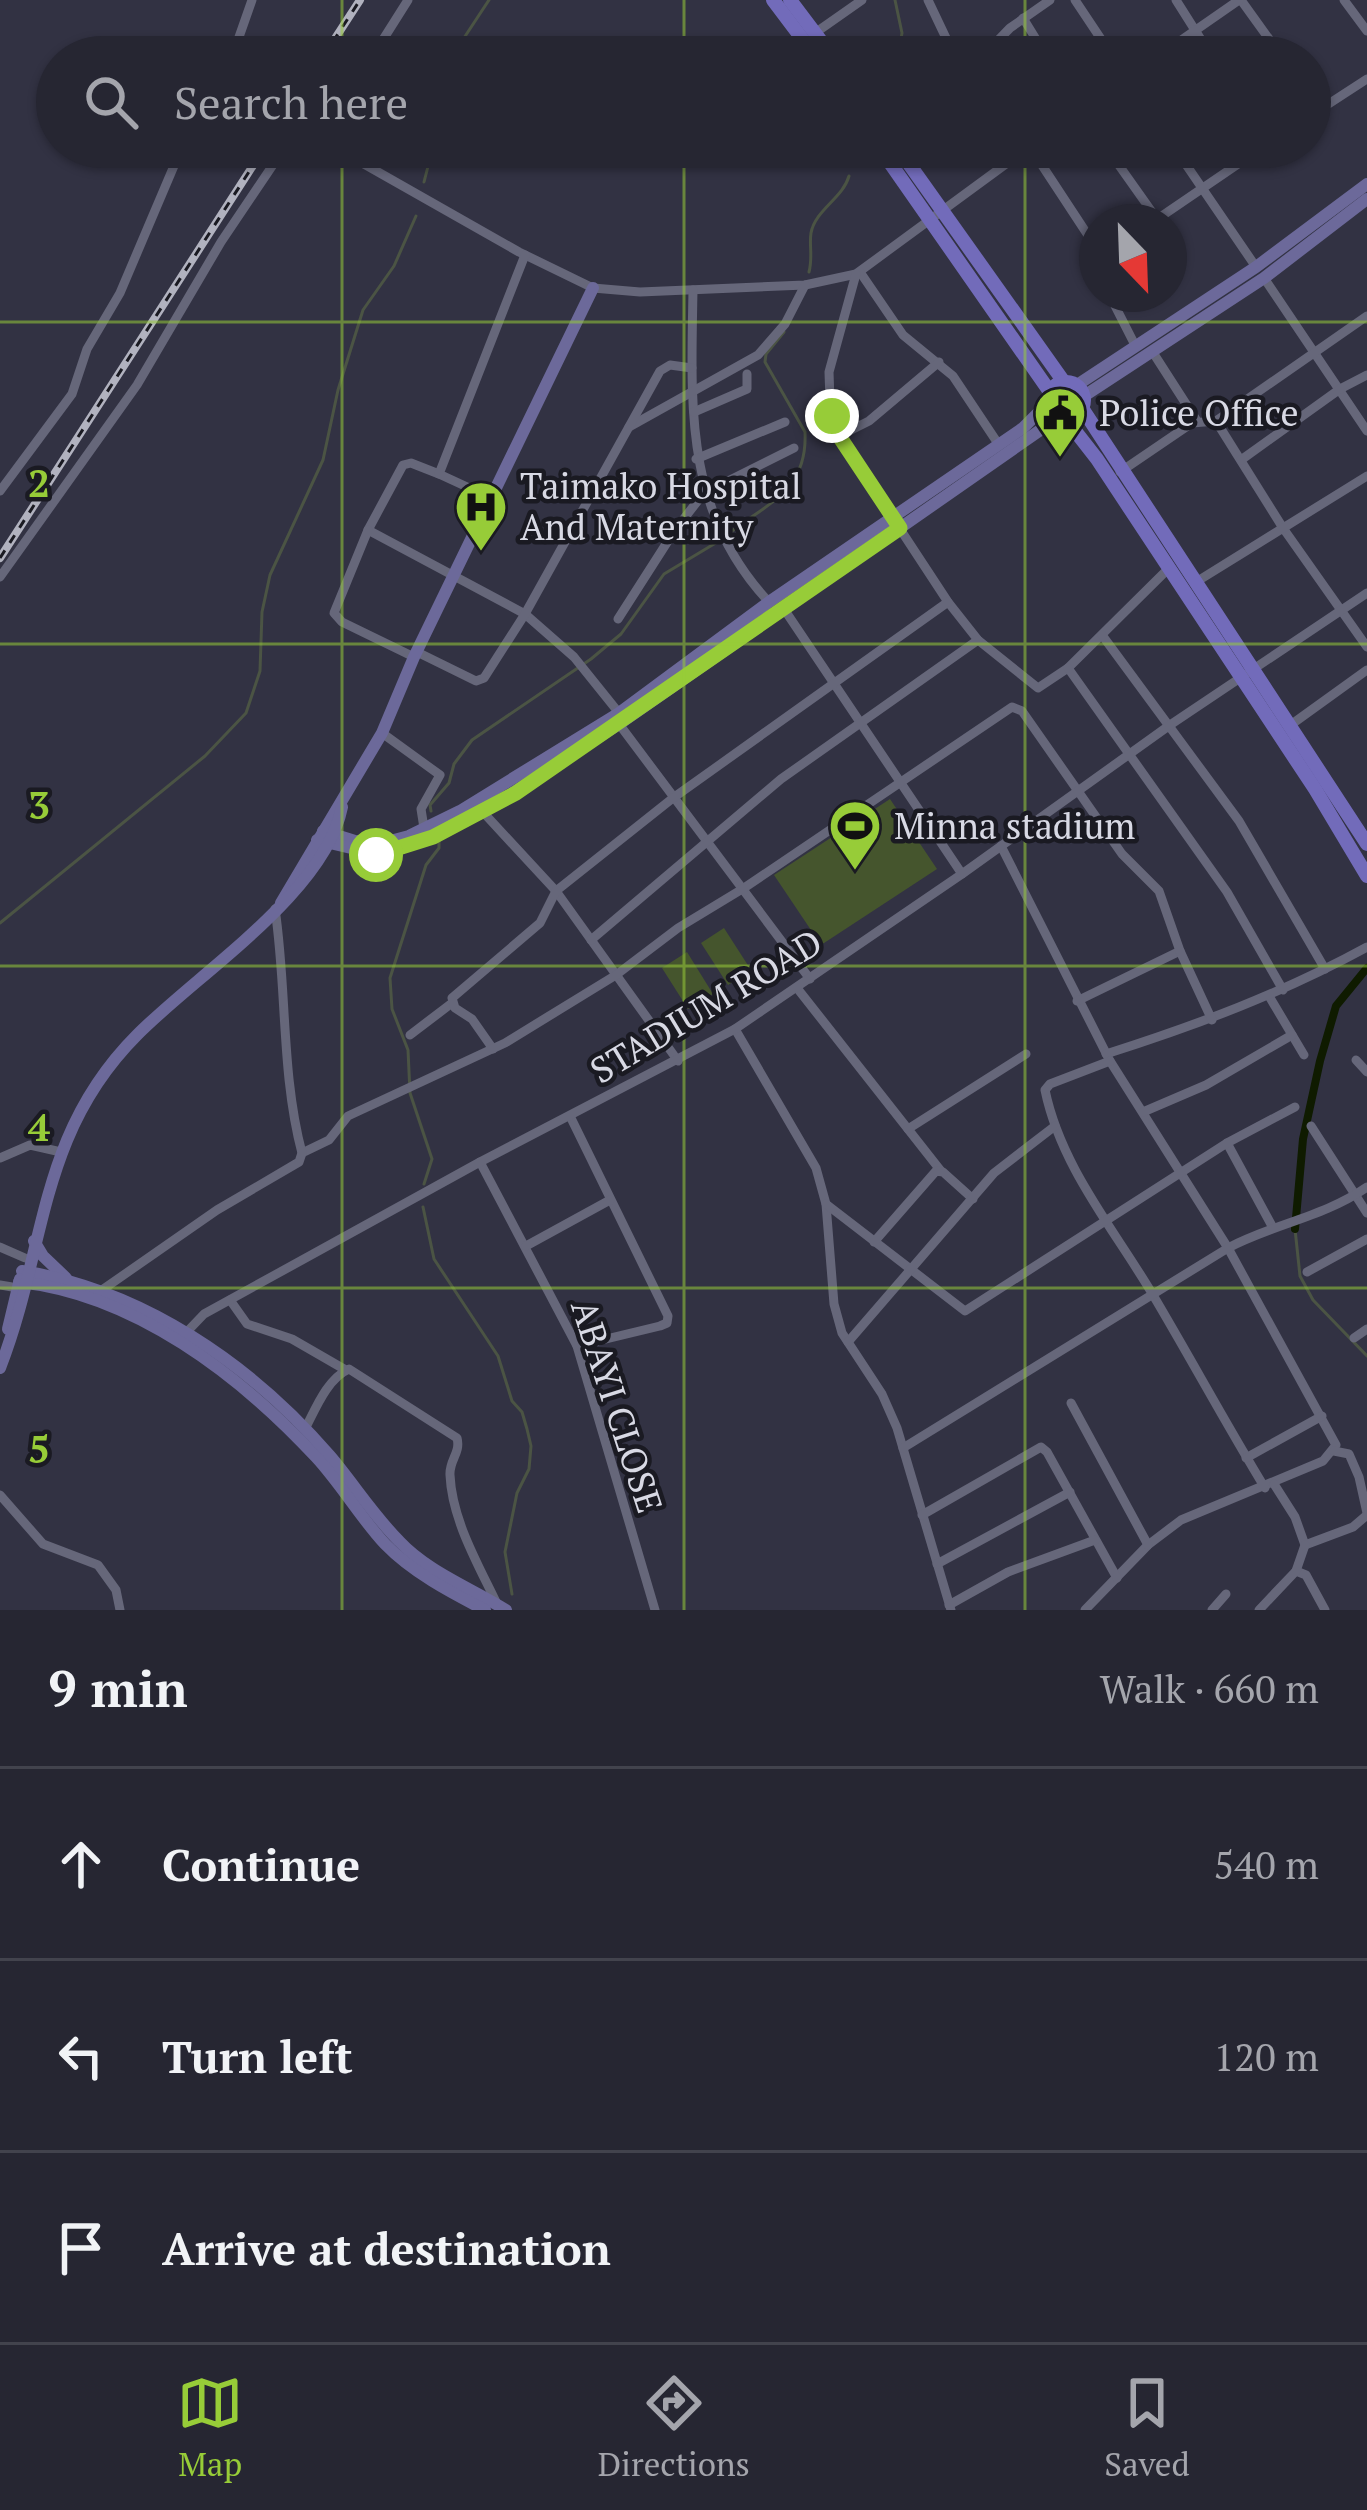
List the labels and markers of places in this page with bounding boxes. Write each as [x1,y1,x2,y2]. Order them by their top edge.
public building icon: Police Office [1032,385,1088,459]
place label: Police Office [1099,389,1299,436]
place label: Taimako Hospital And Maternity [520,462,802,550]
hospital icon: Taimako Hospital And Maternity [453,479,509,553]
sports icon: Minna stadium [827,798,883,872]
place label: Minna stadium [894,802,1135,849]

